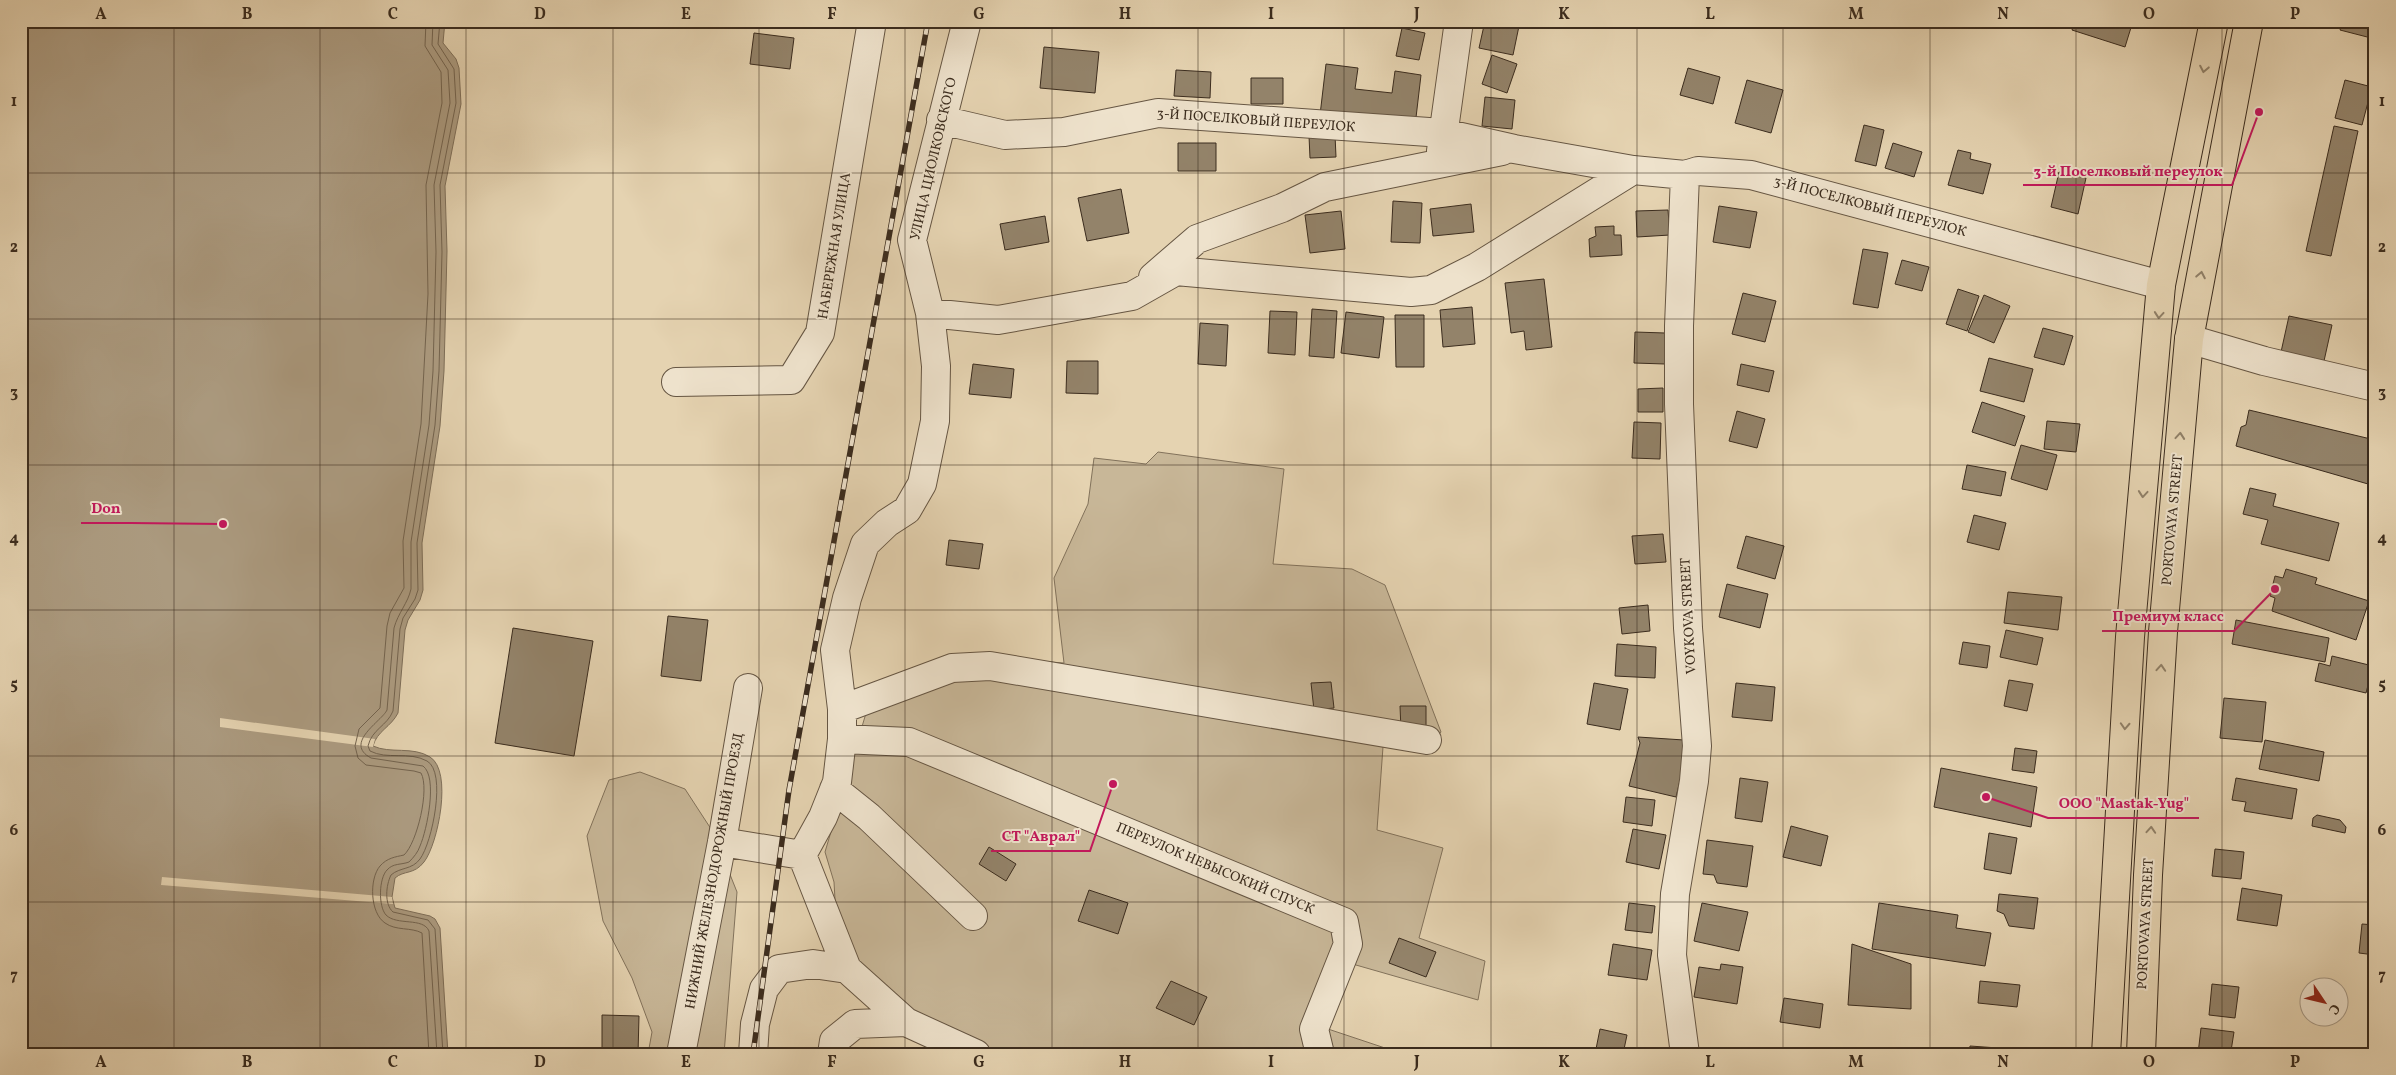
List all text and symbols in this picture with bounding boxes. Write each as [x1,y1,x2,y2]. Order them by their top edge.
text: A [95,4,107,26]
text: B [242,4,253,26]
text: C [388,4,398,26]
text: D [534,4,546,26]
text: E [681,4,691,26]
text: F [827,4,837,26]
text: G [973,4,985,26]
text: H [1119,4,1131,26]
text: I [1268,4,1274,26]
text: J [1413,4,1420,26]
text: K [1558,4,1570,26]
text: L [1705,4,1715,26]
text: M [1848,4,1864,26]
text: N [1997,4,2009,26]
text: O [2143,4,2155,26]
text: P [2290,4,2300,26]
one-way arrow [2199,65,2210,73]
street label: УЛИЦА ЦИОЛКОВСКОГО [906,76,962,242]
text: 1 [11,91,17,113]
text: 1 [2379,91,2385,113]
street label: 3-Й ПОСЕЛКОВЫЙ ПЕРЕУЛОК [1156,104,1356,137]
callout: 3-й Поселковый переулок [2023,155,2232,185]
text: 3-й Поселковый переулок [2033,162,2223,183]
street label: НАБЕРЕЖНАЯ УЛИЦА [814,171,856,321]
street label: 3-Й ПОСЕЛКОВЫЙ ПЕРЕУЛОК [1771,171,1969,242]
text: 2 [10,237,18,259]
text: 2 [2378,237,2386,259]
one-way arrow [2195,271,2205,280]
one-way arrow [2154,311,2165,319]
text: 3 [10,382,18,404]
text: 3 [2378,382,2386,404]
one-way arrow [2174,432,2185,440]
street label: PORTOVAYA STREET [2158,454,2188,586]
one-way arrow [2138,490,2149,498]
callout: Don [81,493,131,523]
text: Don [91,499,121,520]
text: 4 [9,528,19,550]
text: 4 [2377,528,2387,550]
street label: VOYKOVA STREET [1676,557,1702,675]
callout: Премиум класс [2102,601,2234,631]
text: Премиум класс [2112,607,2224,628]
one-way arrow [2156,664,2167,672]
text: 5 [10,674,18,696]
text: 5 [2378,674,2386,696]
one-way arrow [2119,722,2130,730]
street label: НИЖНИЙ ЖЕЛЕЗНОДОРОЖНЫЙ ПРОЕЗД [680,731,749,1011]
callout: OOO "Mastak-Yug" [2048,788,2199,818]
text: OOO "Mastak-Yug" [2059,794,2189,815]
street label: ПЕРЕУЛОК НЕВЫСОКИЙ СПУСК [1113,818,1318,920]
text: 6 [10,820,19,842]
text: 6 [2378,820,2387,842]
callout: СТ "Аврал" [991,821,1090,851]
one-way arrow [2146,826,2157,834]
text: СТ "Аврал" [1002,827,1080,848]
street label: PORTOVAYA STREET [2133,858,2159,990]
text: 7 [10,965,18,987]
text: 7 [2378,965,2386,987]
north arrow [2298,978,2348,1028]
text: С [2323,999,2344,1018]
text: A [95,1052,107,1074]
text: B [242,1052,253,1074]
text: C [388,1052,398,1074]
text: D [534,1052,546,1074]
text: E [681,1052,691,1074]
text: F [827,1052,837,1074]
text: G [973,1052,985,1074]
text: H [1119,1052,1131,1074]
text: I [1268,1052,1274,1074]
text: J [1413,1052,1420,1074]
text: K [1558,1052,1570,1074]
text: L [1705,1052,1715,1074]
text: M [1848,1052,1864,1074]
text: N [1997,1052,2009,1074]
text: O [2143,1052,2155,1074]
text: P [2290,1052,2300,1074]

